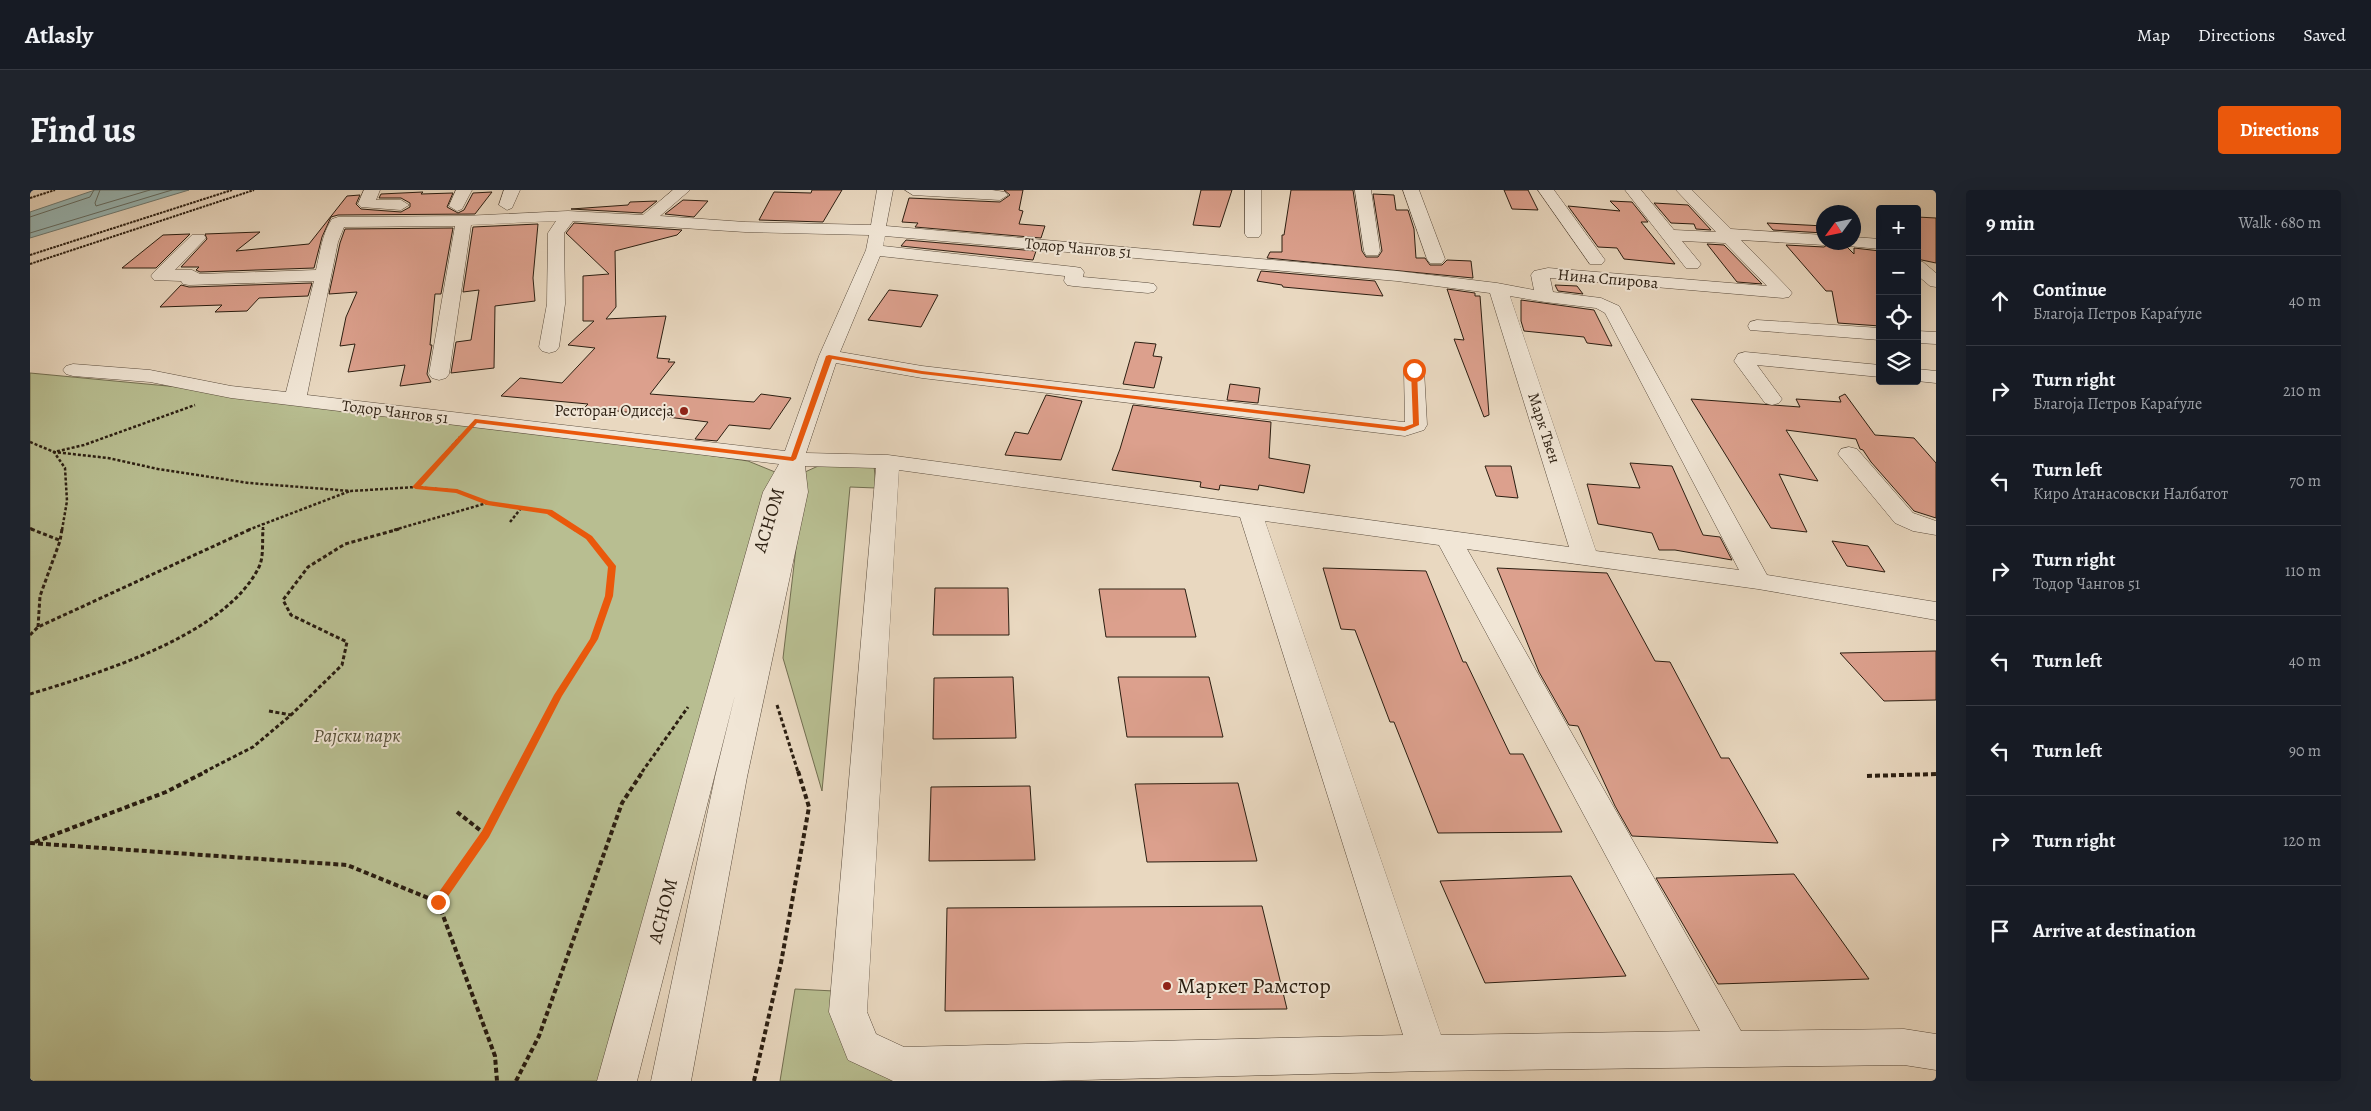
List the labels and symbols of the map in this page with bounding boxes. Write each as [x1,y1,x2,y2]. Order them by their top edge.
north arrow [1816,205,1861,250]
street label: Тодор Чангов 51 [1024,232,1133,264]
street label: Нина Спирова [1557,264,1660,294]
route start [1403,359,1426,382]
street label: Марк Твен [1522,390,1566,466]
street label: Тодор Чангов 51 [340,395,450,430]
place label: Ресторан Одисеја [555,400,675,422]
marker: Ресторан Одисеја [678,405,690,417]
street label: АСНОМ [747,484,791,556]
park label: Рајски парк [313,723,401,749]
street label: АСНОМ [642,876,684,947]
route end [427,891,450,914]
place label: Маркет Рамстор [1177,971,1331,1001]
marker: Маркет Рамстор [1161,980,1173,992]

